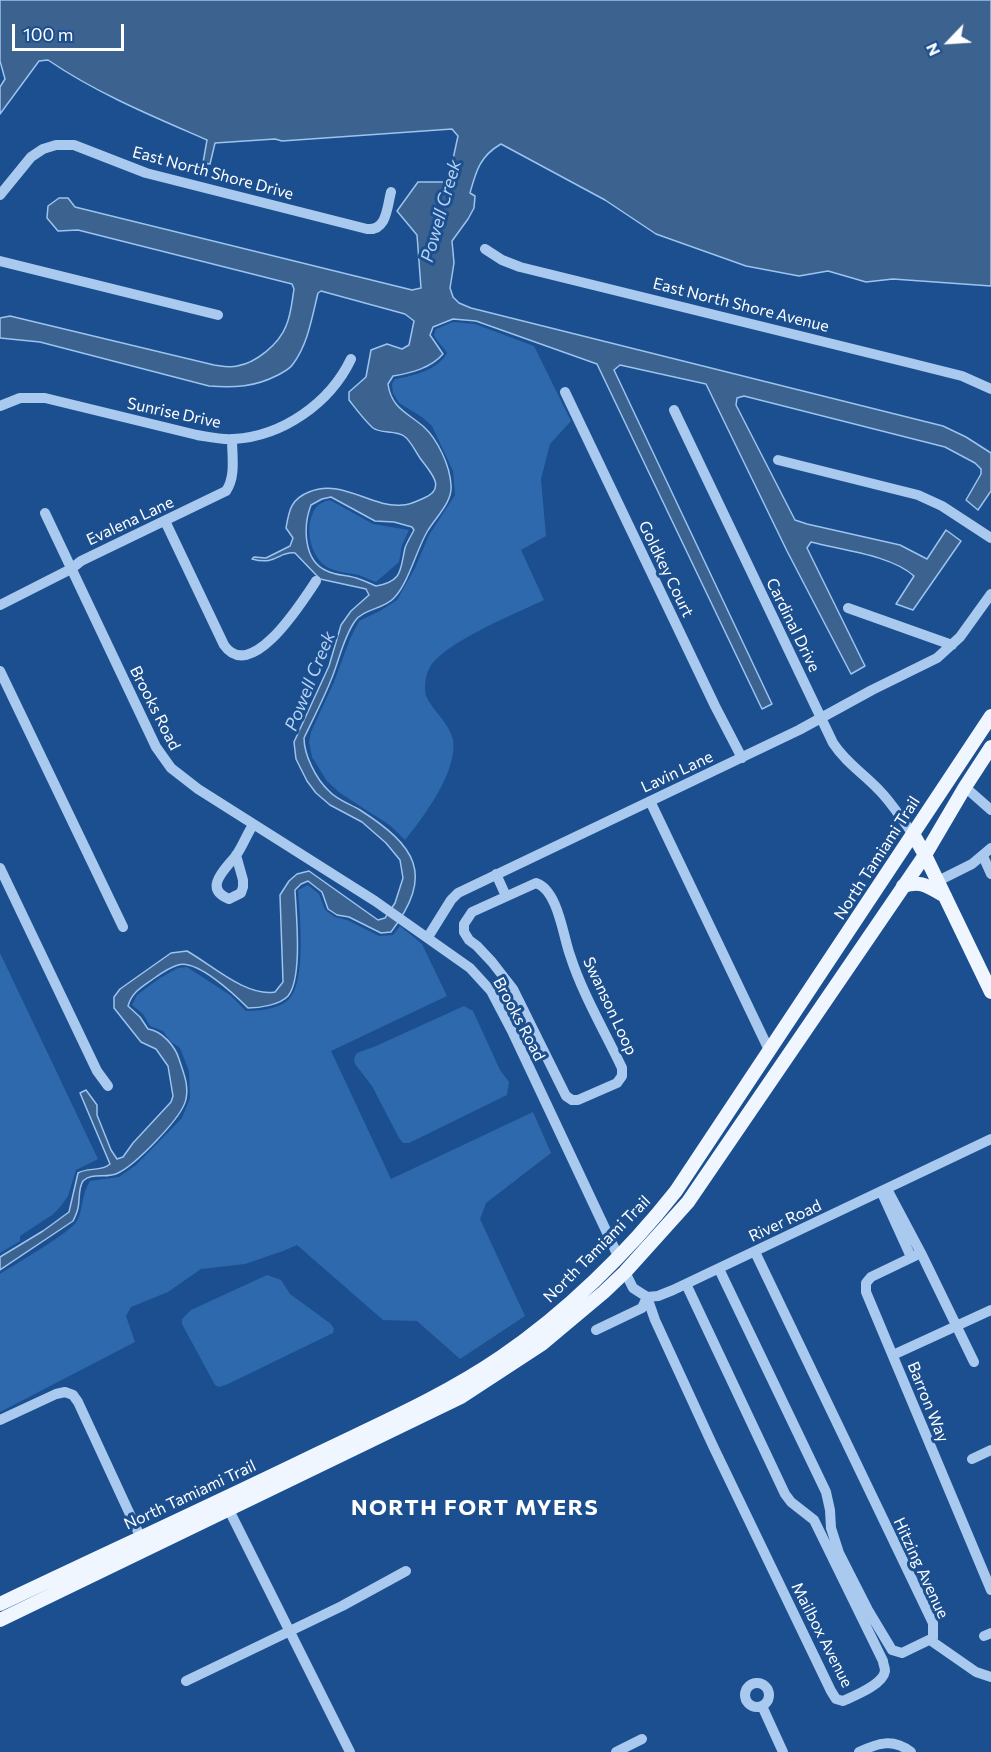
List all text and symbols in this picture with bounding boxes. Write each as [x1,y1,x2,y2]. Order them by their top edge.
scale bar [15,12,128,50]
north arrow [919,12,979,72]
text: 100 m [23,23,73,45]
text: N [921,40,943,59]
street label: East North Shore Drive [130,142,296,204]
water label: Powell Creek [416,157,466,265]
street label: East North Shore Avenue [651,274,831,336]
street label: Sunrise Drive [125,394,223,432]
street label: Evalena Lane [83,492,177,550]
street label: Goldkey Court [634,518,698,620]
street label: Cardinal Drive [762,575,824,675]
water label: Powell Creek [280,628,340,734]
street label: Brooks Road [126,663,184,753]
street label: Lavin Lane [638,747,716,797]
street label: North Tamiami Trail [830,793,924,923]
street label: Swanson Loop [579,954,641,1058]
street label: Brooks Road [489,974,549,1064]
street label: North Tamiami Trail [540,1192,654,1306]
street label: River Road [746,1196,824,1246]
street label: Barron Way [903,1359,953,1445]
street label: North Tamiami Trail [121,1456,259,1534]
district label: NORTH FORT MYERS [351,1495,599,1521]
street label: Hitzing Avenue [889,1515,953,1621]
street label: Mailbox Avenue [787,1579,857,1691]

